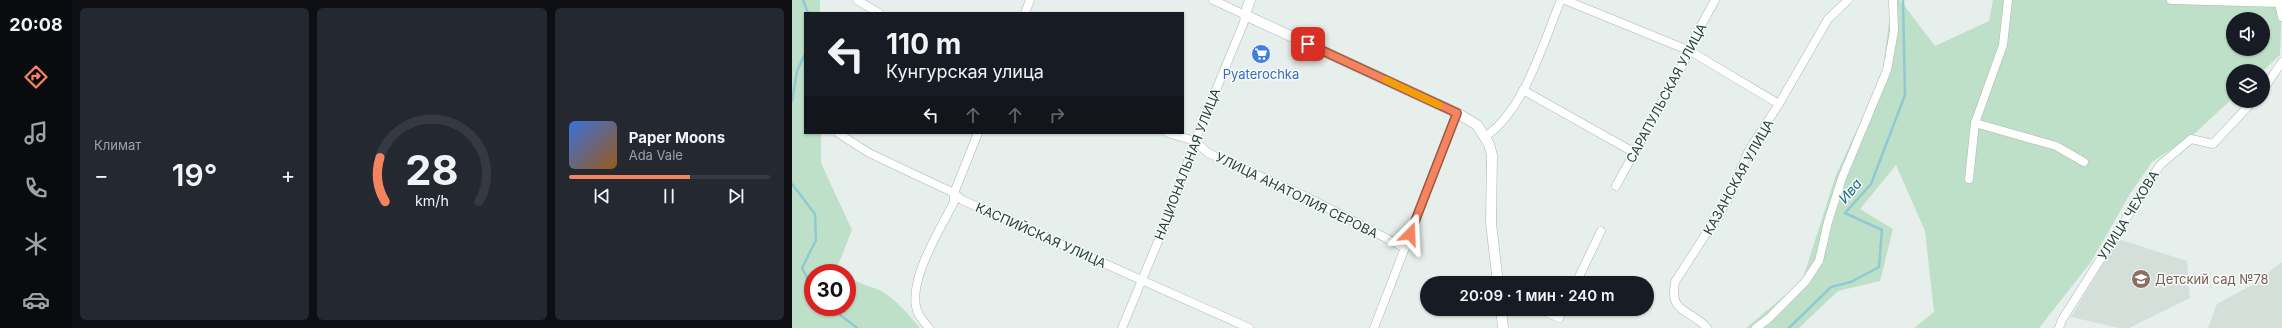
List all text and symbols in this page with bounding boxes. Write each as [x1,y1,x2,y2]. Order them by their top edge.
map controls [2226,12,2270,108]
button: sound [2226,12,2270,56]
text: 20:08 [9,14,63,35]
street label: САРАПУЛЬСКАЯ УЛИЦА [1622,20,1710,166]
text: 110 m [886,27,961,61]
pin [1291,27,1325,61]
icon: left [820,28,872,80]
icon: arrive [1297,33,1319,55]
supermarket icon: Pyaterochka [1250,43,1272,65]
text: Кунгурская улица [886,61,1044,82]
icon: directions [22,63,50,91]
button: layers [2226,64,2270,108]
place label: Pyaterochka [1223,66,1299,82]
street label: НАЦИОНАЛЬНАЯ УЛИЦА [1151,86,1223,242]
icon: left [920,104,942,126]
icon: ahead [962,104,984,126]
icon: ahead [1004,104,1026,126]
icon: right [1046,104,1068,126]
street label: КАЗАНСКАЯ УЛИЦА [1700,116,1776,238]
icon: music [22,119,50,147]
text: Paper Moons [629,128,725,147]
text: Климат [94,137,141,153]
text: 28 [405,145,459,195]
text: Ada Vale [629,147,683,163]
street label: УЛИЦА АНАТОЛИЯ СЕРОВА [1213,149,1381,241]
text: 19° [172,157,217,193]
text: − [94,162,109,188]
text: + [281,162,295,188]
street label: УЛИЦА ЧЕХОВА [2094,167,2162,263]
icon: phone [22,174,50,202]
water label: Ива [1834,175,1865,207]
icon: previous [591,185,613,207]
icon: pause [658,185,680,207]
icon: next [725,185,747,207]
text: km/h [415,192,449,209]
street label: КАСПИЙСКАЯ УЛИЦА [973,199,1109,271]
position arrow [1389,213,1431,255]
icon: climate [22,230,50,258]
speed limit sign: 30 [804,264,856,316]
school or university icon: Детский сад №78 [2130,268,2152,290]
place label: Детский сад №78 [2155,271,2269,287]
icon: car [22,286,50,314]
text: 20:09 · 1 мин · 240 m [1460,286,1614,305]

